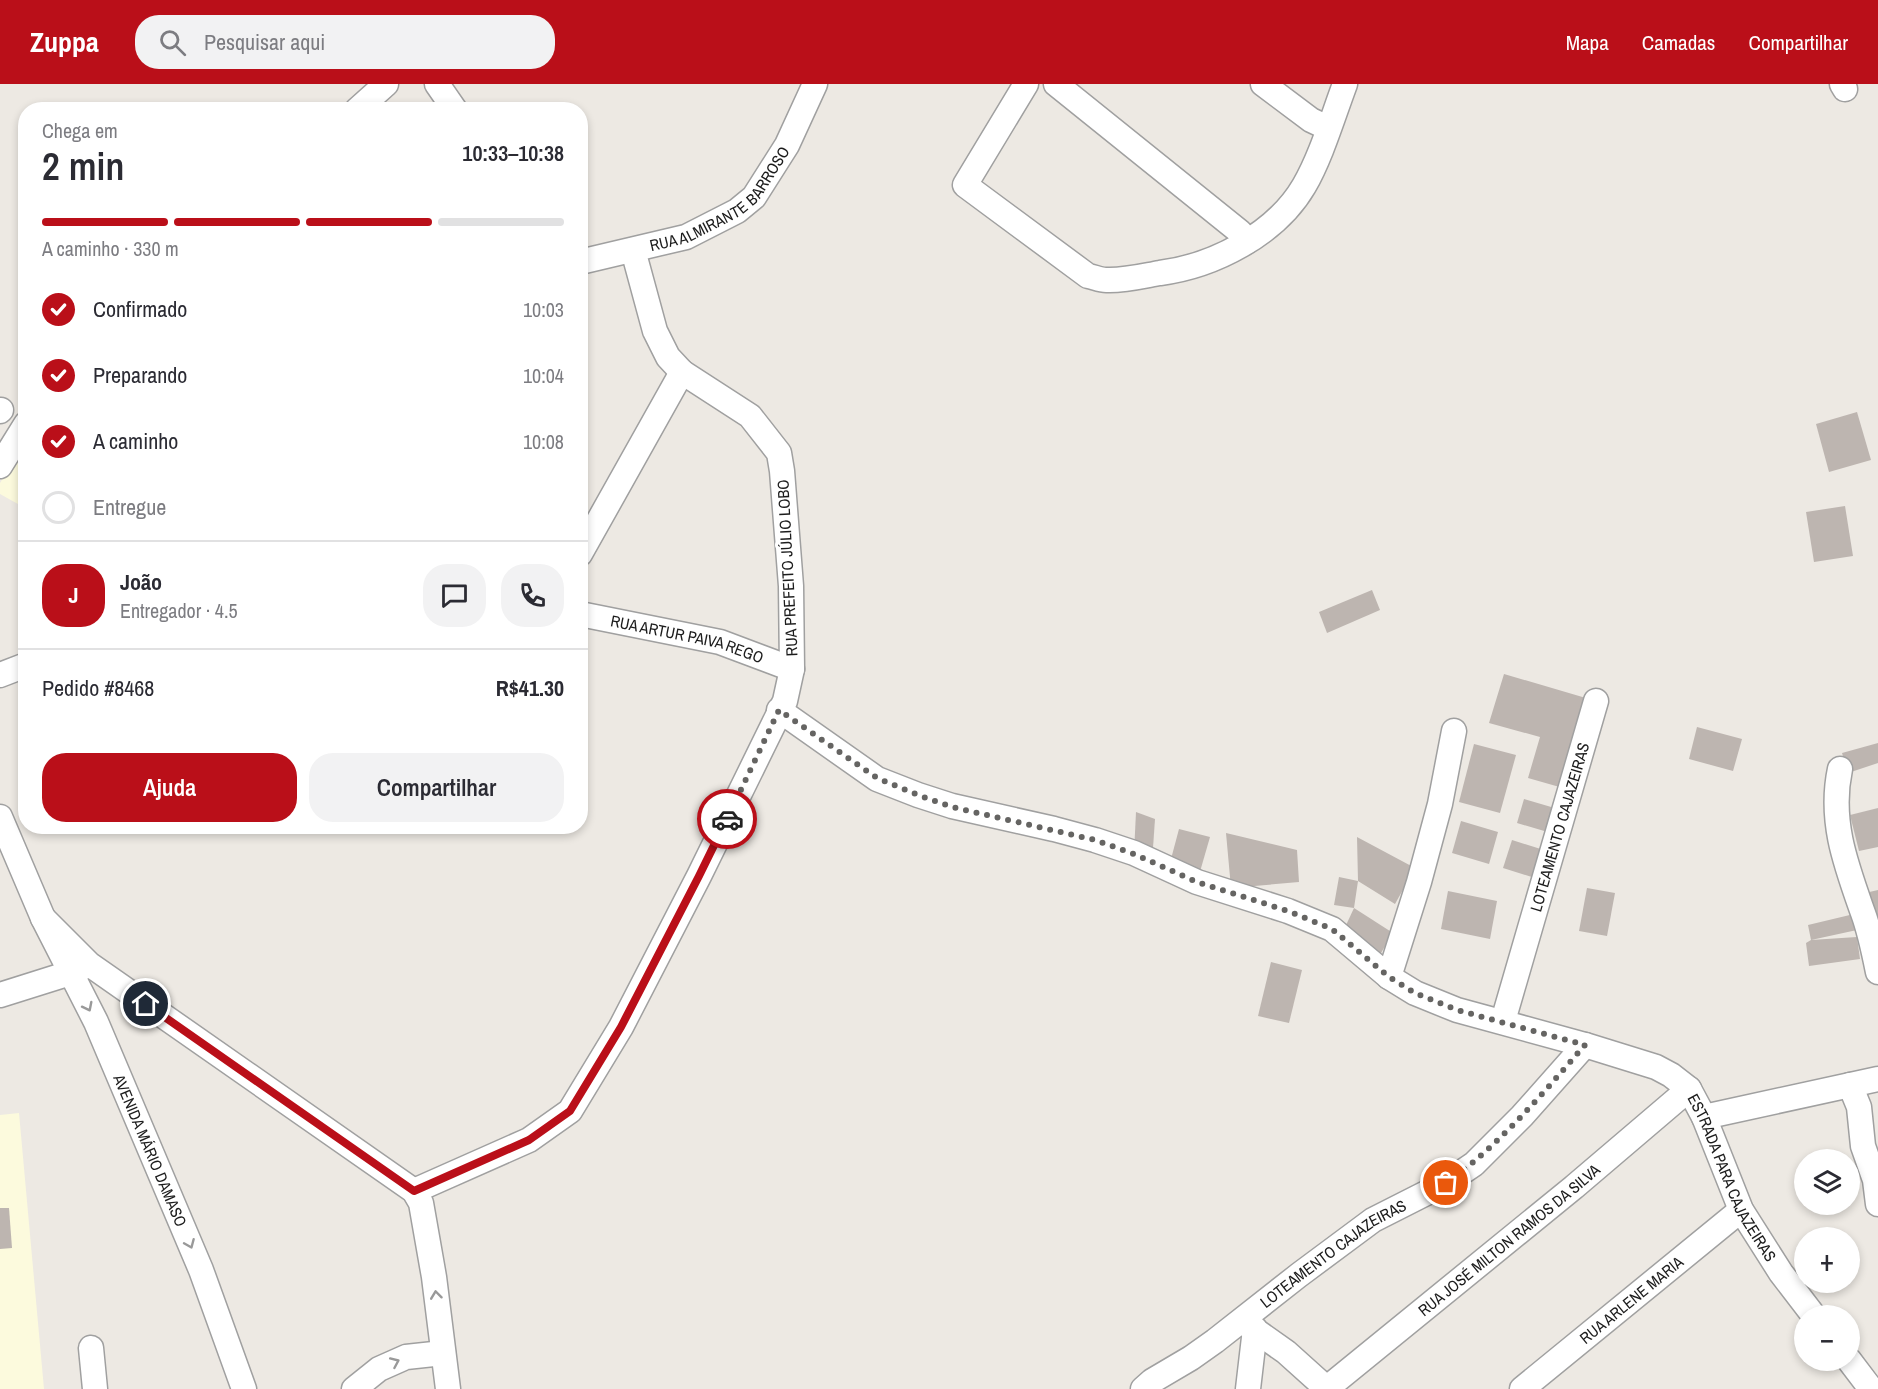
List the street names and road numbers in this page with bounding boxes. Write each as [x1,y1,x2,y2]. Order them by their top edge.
street label: RUA ALMIRANTE BARROSO [647,142,794,256]
street label: RUA PREFEITO JÚLIO LOBO [771,479,803,657]
street label: RUA ARTUR PAIVA REGO [609,609,767,668]
street label: LOTEAMENTO CAJAZEIRAS [1524,740,1594,914]
street label: AVENIDA MÁRIO DAMASO [108,1070,192,1230]
street label: ESTRADA PARA CAJAZEIRAS [1683,1090,1782,1266]
street label: RUA JOSÉ MILTON RAMOS DA SILVA [1413,1159,1605,1321]
street label: LOTEAMENTO CAJAZEIRAS [1255,1194,1410,1313]
street label: RUA ARLENE MARIA [1575,1251,1688,1349]

